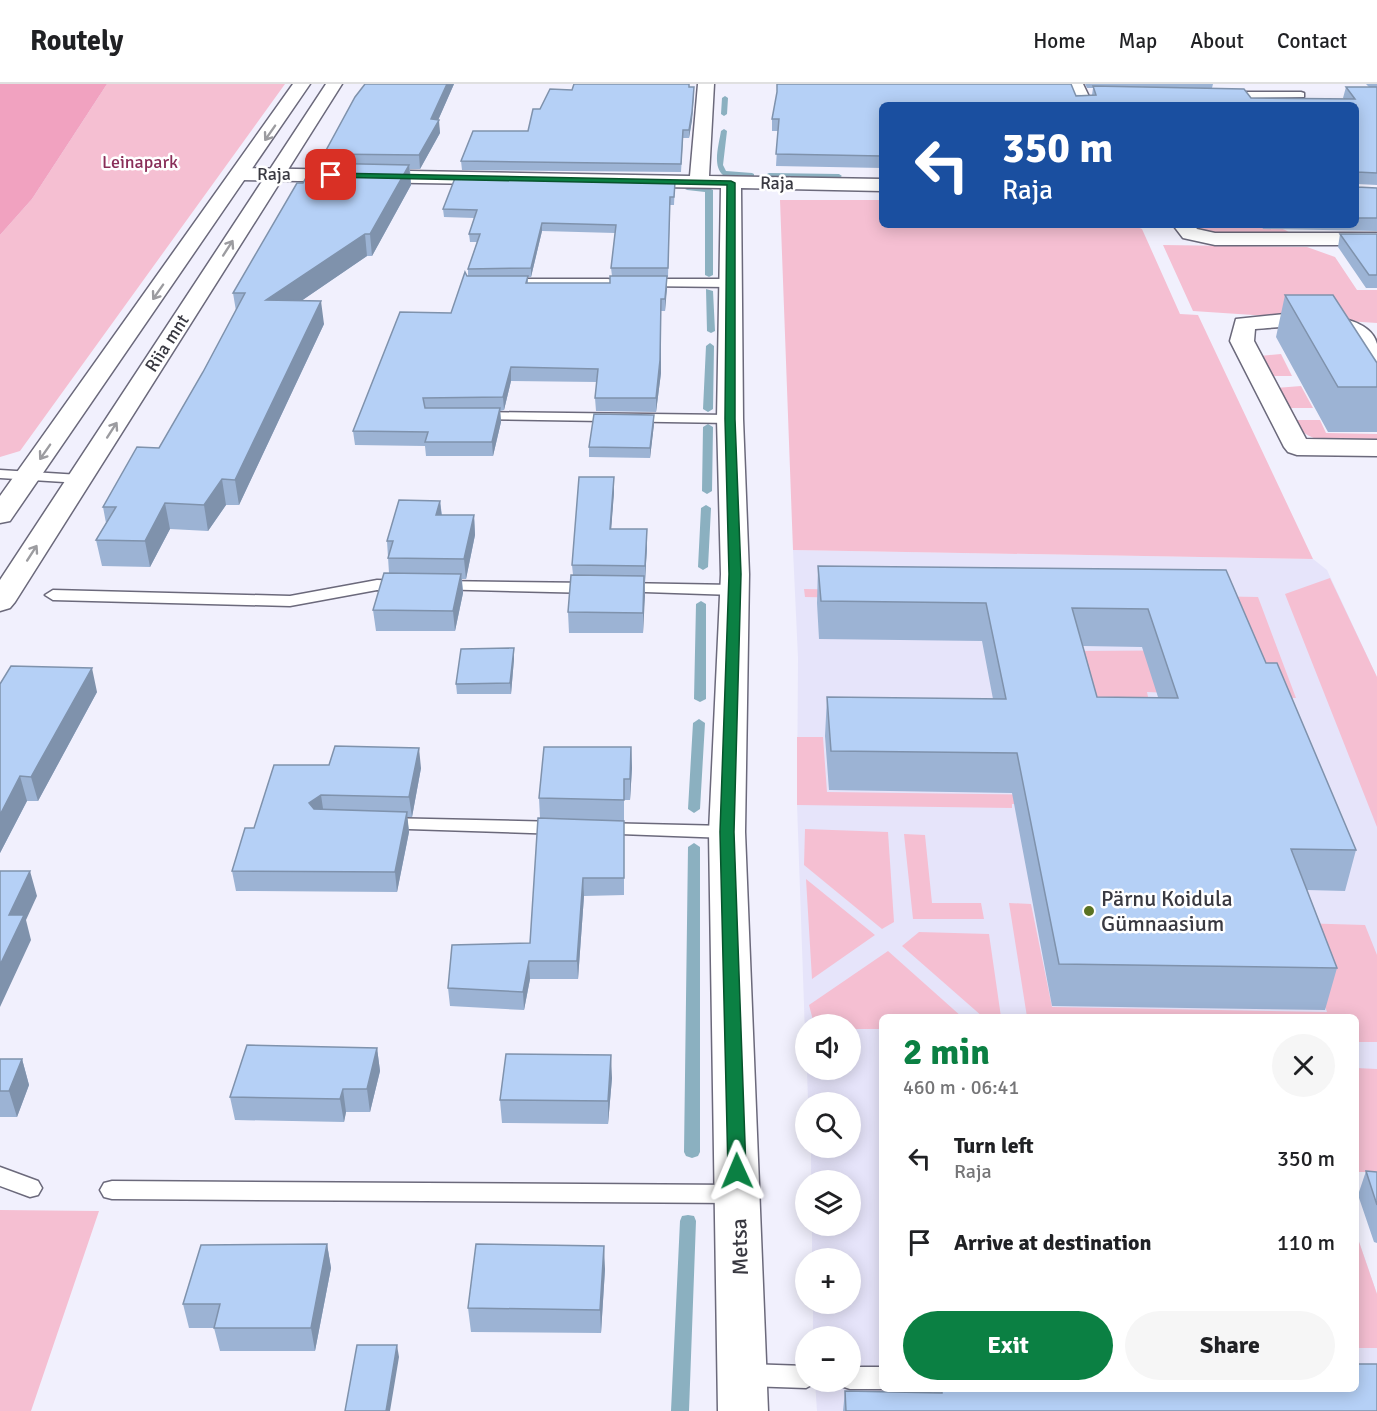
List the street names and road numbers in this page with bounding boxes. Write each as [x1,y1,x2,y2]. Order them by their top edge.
street label: Raja [257,163,291,185]
street label: Raja [760,172,794,194]
street label: Riia mnt [140,310,194,376]
street label: Metsa [725,1218,754,1276]

